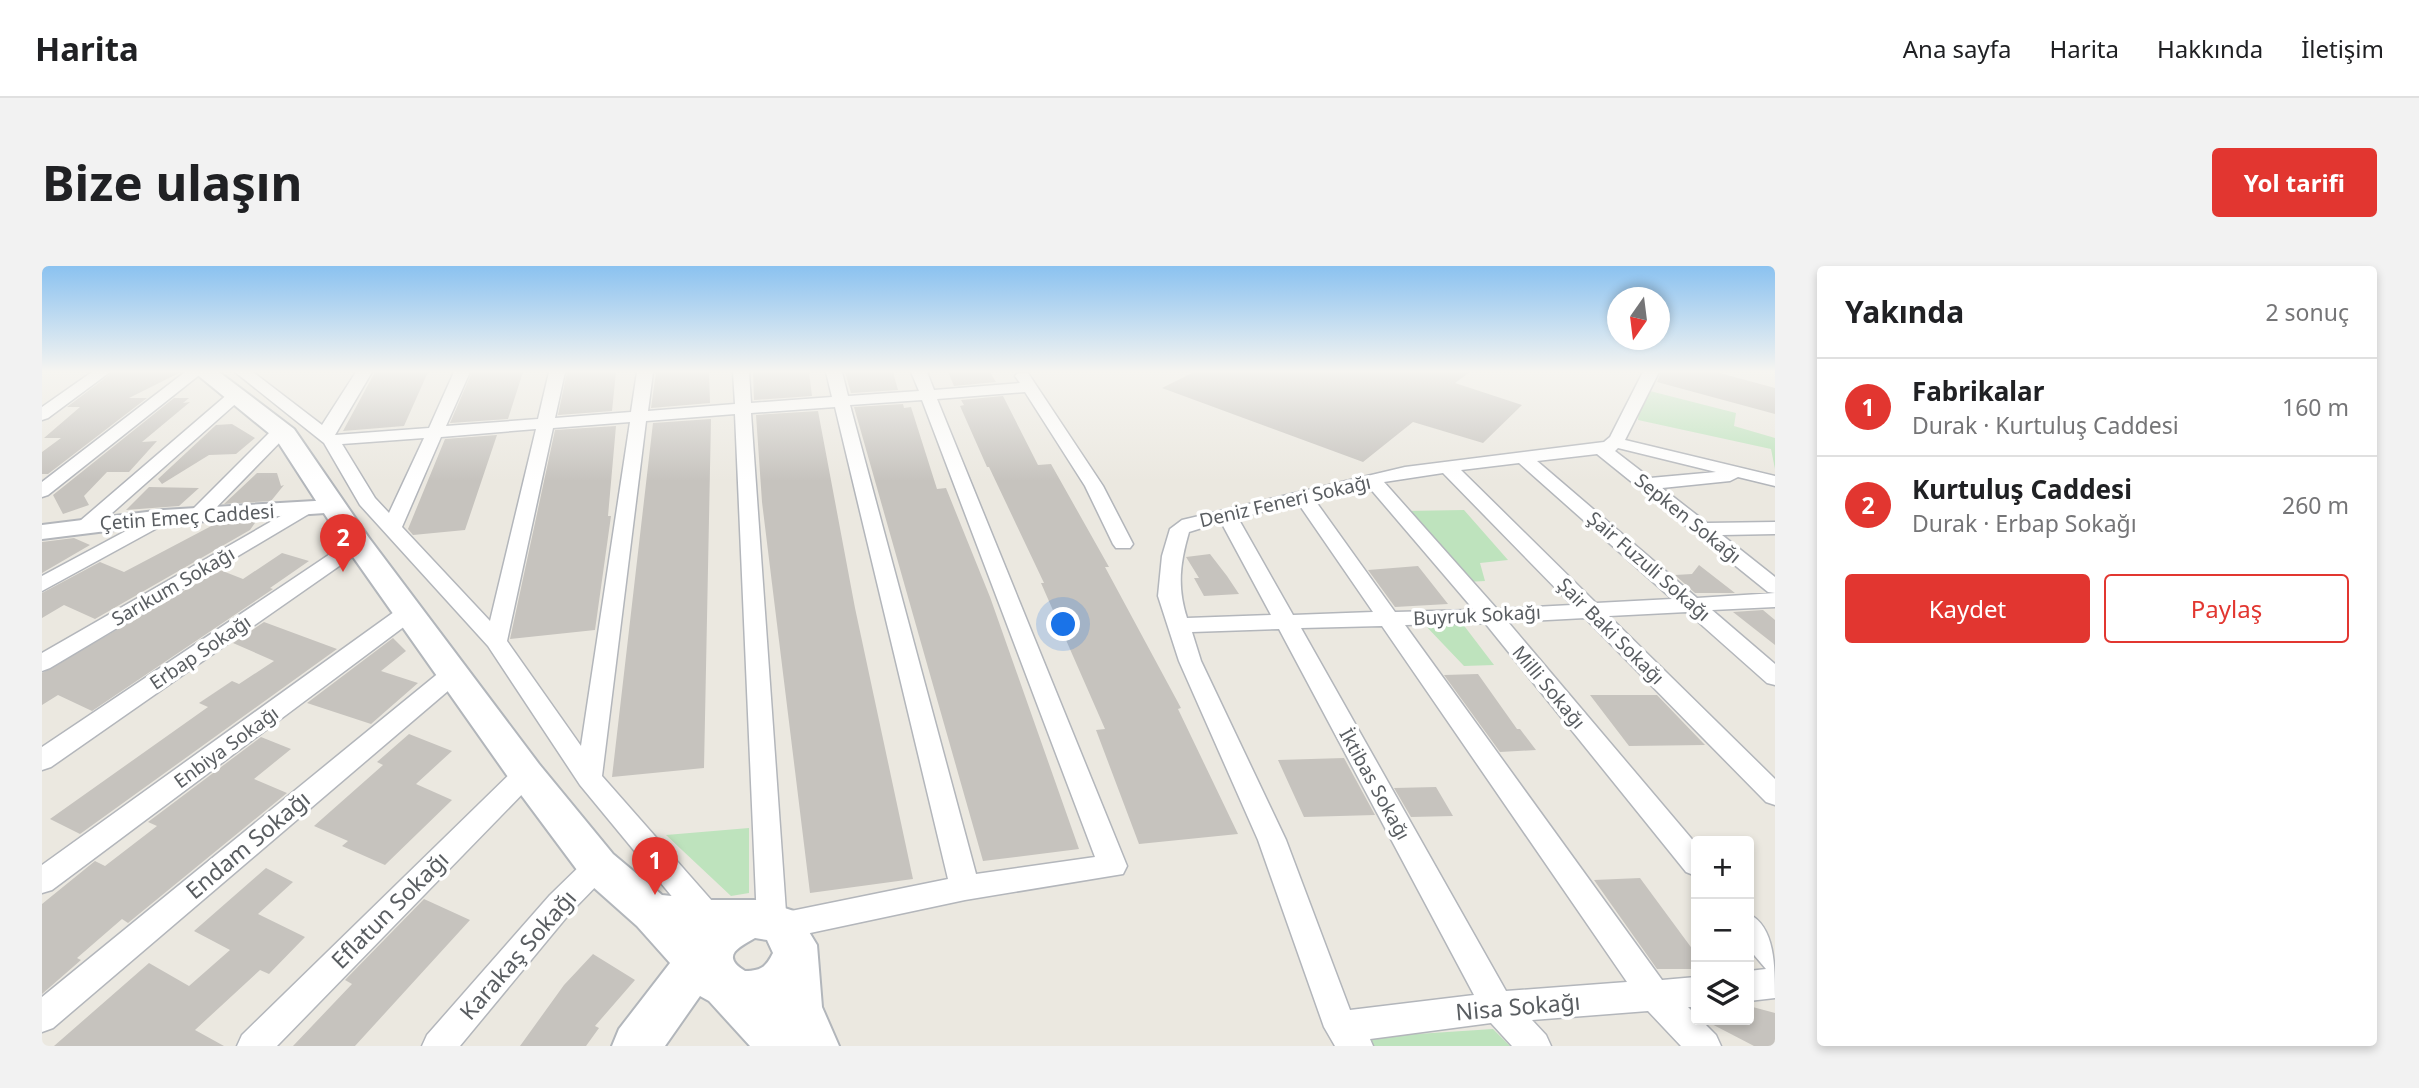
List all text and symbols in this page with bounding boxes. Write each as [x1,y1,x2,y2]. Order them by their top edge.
text: Harita [35,26,139,71]
text: Ana sayfa [1903,32,2012,65]
text: Harita [2050,32,2119,65]
text: Hakkında [2157,32,2263,65]
text: İletişim [2301,32,2384,65]
button: Yol tarifi [2212,148,2377,217]
text: Bize ulaşın [42,149,302,215]
north arrow [1607,287,1670,350]
text: Yakında [1845,291,1964,332]
text: 2 sonuç [2265,296,2349,328]
text: Fabrikalar [1912,373,2044,409]
text: 1 [1861,391,1875,423]
text: 160 m [2282,391,2349,423]
text: Durak · Kurtuluş Caddesi [1912,409,2179,441]
street label: Sepken Sokağı [1629,467,1747,569]
street label: Deniz Feneri Sokağı [1197,469,1373,533]
text: Kurtuluş Caddesi [1912,471,2132,507]
text: 2 [1861,489,1875,521]
text: 260 m [2282,489,2349,521]
street label: Çetin Emeç Caddesi [99,498,275,536]
street label: Şair Fuzuli Sokağı [1582,505,1716,627]
text: Durak · Erbap Sokağı [1912,507,2137,539]
pin: 2 [320,514,366,572]
street label: Sarıkum Sokağı [107,540,239,632]
street label: Şair Baki Sokağı [1552,572,1670,690]
button: Kaydet [1845,574,2090,643]
button: Paylaş [2104,574,2349,643]
street label: Buyruk Sokağı [1413,599,1541,631]
your location [1046,607,1080,641]
street label: Erbap Sokağı [144,609,256,695]
street label: Milli Sokağı [1507,640,1591,734]
street label: Enbiya Sokağı [168,700,284,794]
street label: İktibas Sokağı [1334,723,1416,845]
street label: Endam Sokağı [178,783,316,906]
map controls [1691,836,1754,1025]
button: + [1691,836,1754,899]
pin: 1 [632,837,678,895]
street label: Eflatun Sokağı [324,844,455,975]
street label: Karakaş Sokağı [452,882,583,1026]
button: − [1691,899,1754,962]
button: layers [1691,962,1754,1025]
street label: Nisa Sokağı [1454,985,1582,1027]

